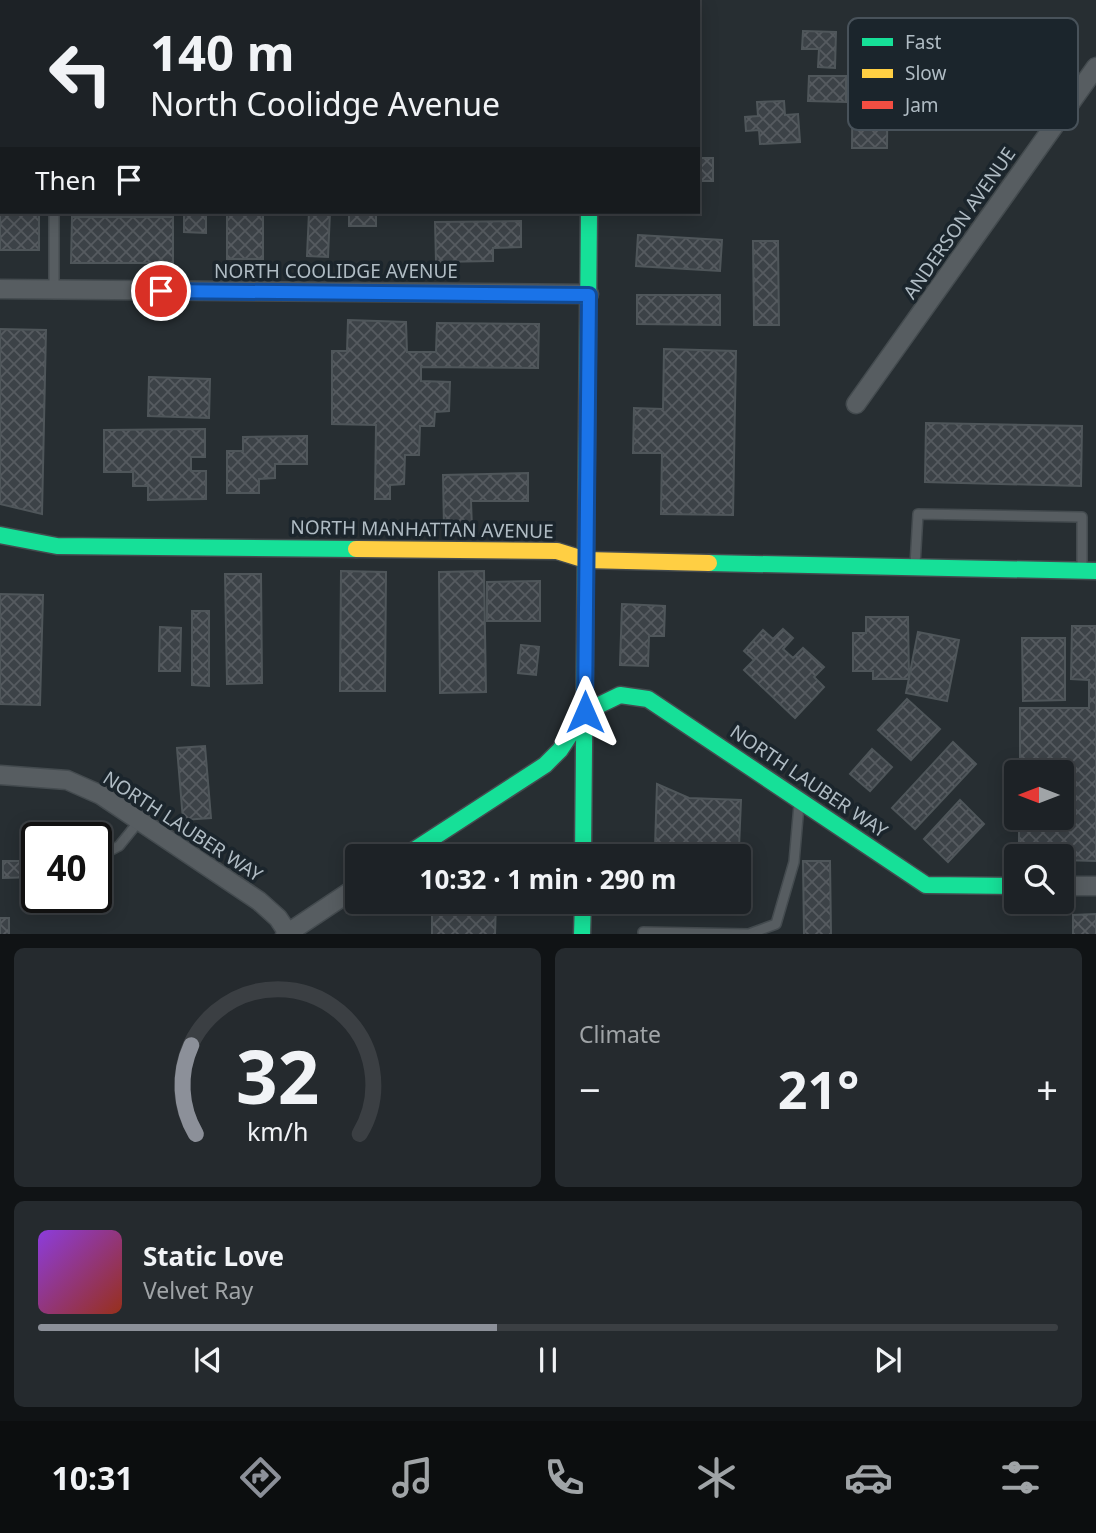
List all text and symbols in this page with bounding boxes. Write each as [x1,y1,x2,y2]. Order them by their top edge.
legend [848,18,1078,130]
text: 140 m [150,19,295,85]
icon: left [35,28,126,119]
text: Fast [905,29,942,55]
text: Slow [905,60,946,86]
text: North Coolidge Avenue [150,82,500,125]
text: Jam [903,92,939,118]
street label: ANDERSON AVENUE [897,142,1021,304]
icon: arrive [110,161,148,199]
text: Then [35,162,96,198]
street label: NORTH COOLIDGE AVENUE [214,258,458,284]
pin [131,261,191,321]
icon: arrive [142,272,180,310]
street label: NORTH MANHATTAN AVENUE [290,514,554,544]
position arrow [548,675,622,749]
street label: NORTH LAUBER WAY [725,718,893,844]
north arrow [1004,760,1074,830]
map controls [1004,760,1074,914]
street label: NORTH LAUBER WAY [98,765,268,887]
speed limit sign: 40 [21,822,112,913]
button: search [1004,844,1074,914]
text: 10:32 · 1 min · 290 m [420,861,676,897]
text: Climate [579,1018,661,1050]
text: 32 [236,1026,319,1125]
text: 21° [778,1053,859,1124]
text: − [579,1063,601,1115]
text: + [1036,1063,1058,1115]
text: km/h [247,1113,308,1147]
text: Static Love [143,1238,284,1274]
text: Velvet Ray [143,1274,253,1306]
icon: previous [189,1341,227,1379]
icon: pause [529,1341,567,1379]
icon: next [869,1341,907,1379]
icon: directions [236,1453,285,1502]
icon: music [388,1453,437,1502]
icon: phone [540,1453,589,1502]
icon: climate [692,1453,741,1502]
icon: car [844,1453,893,1502]
icon: filters [996,1453,1045,1502]
text: 10:31 [51,1456,134,1499]

